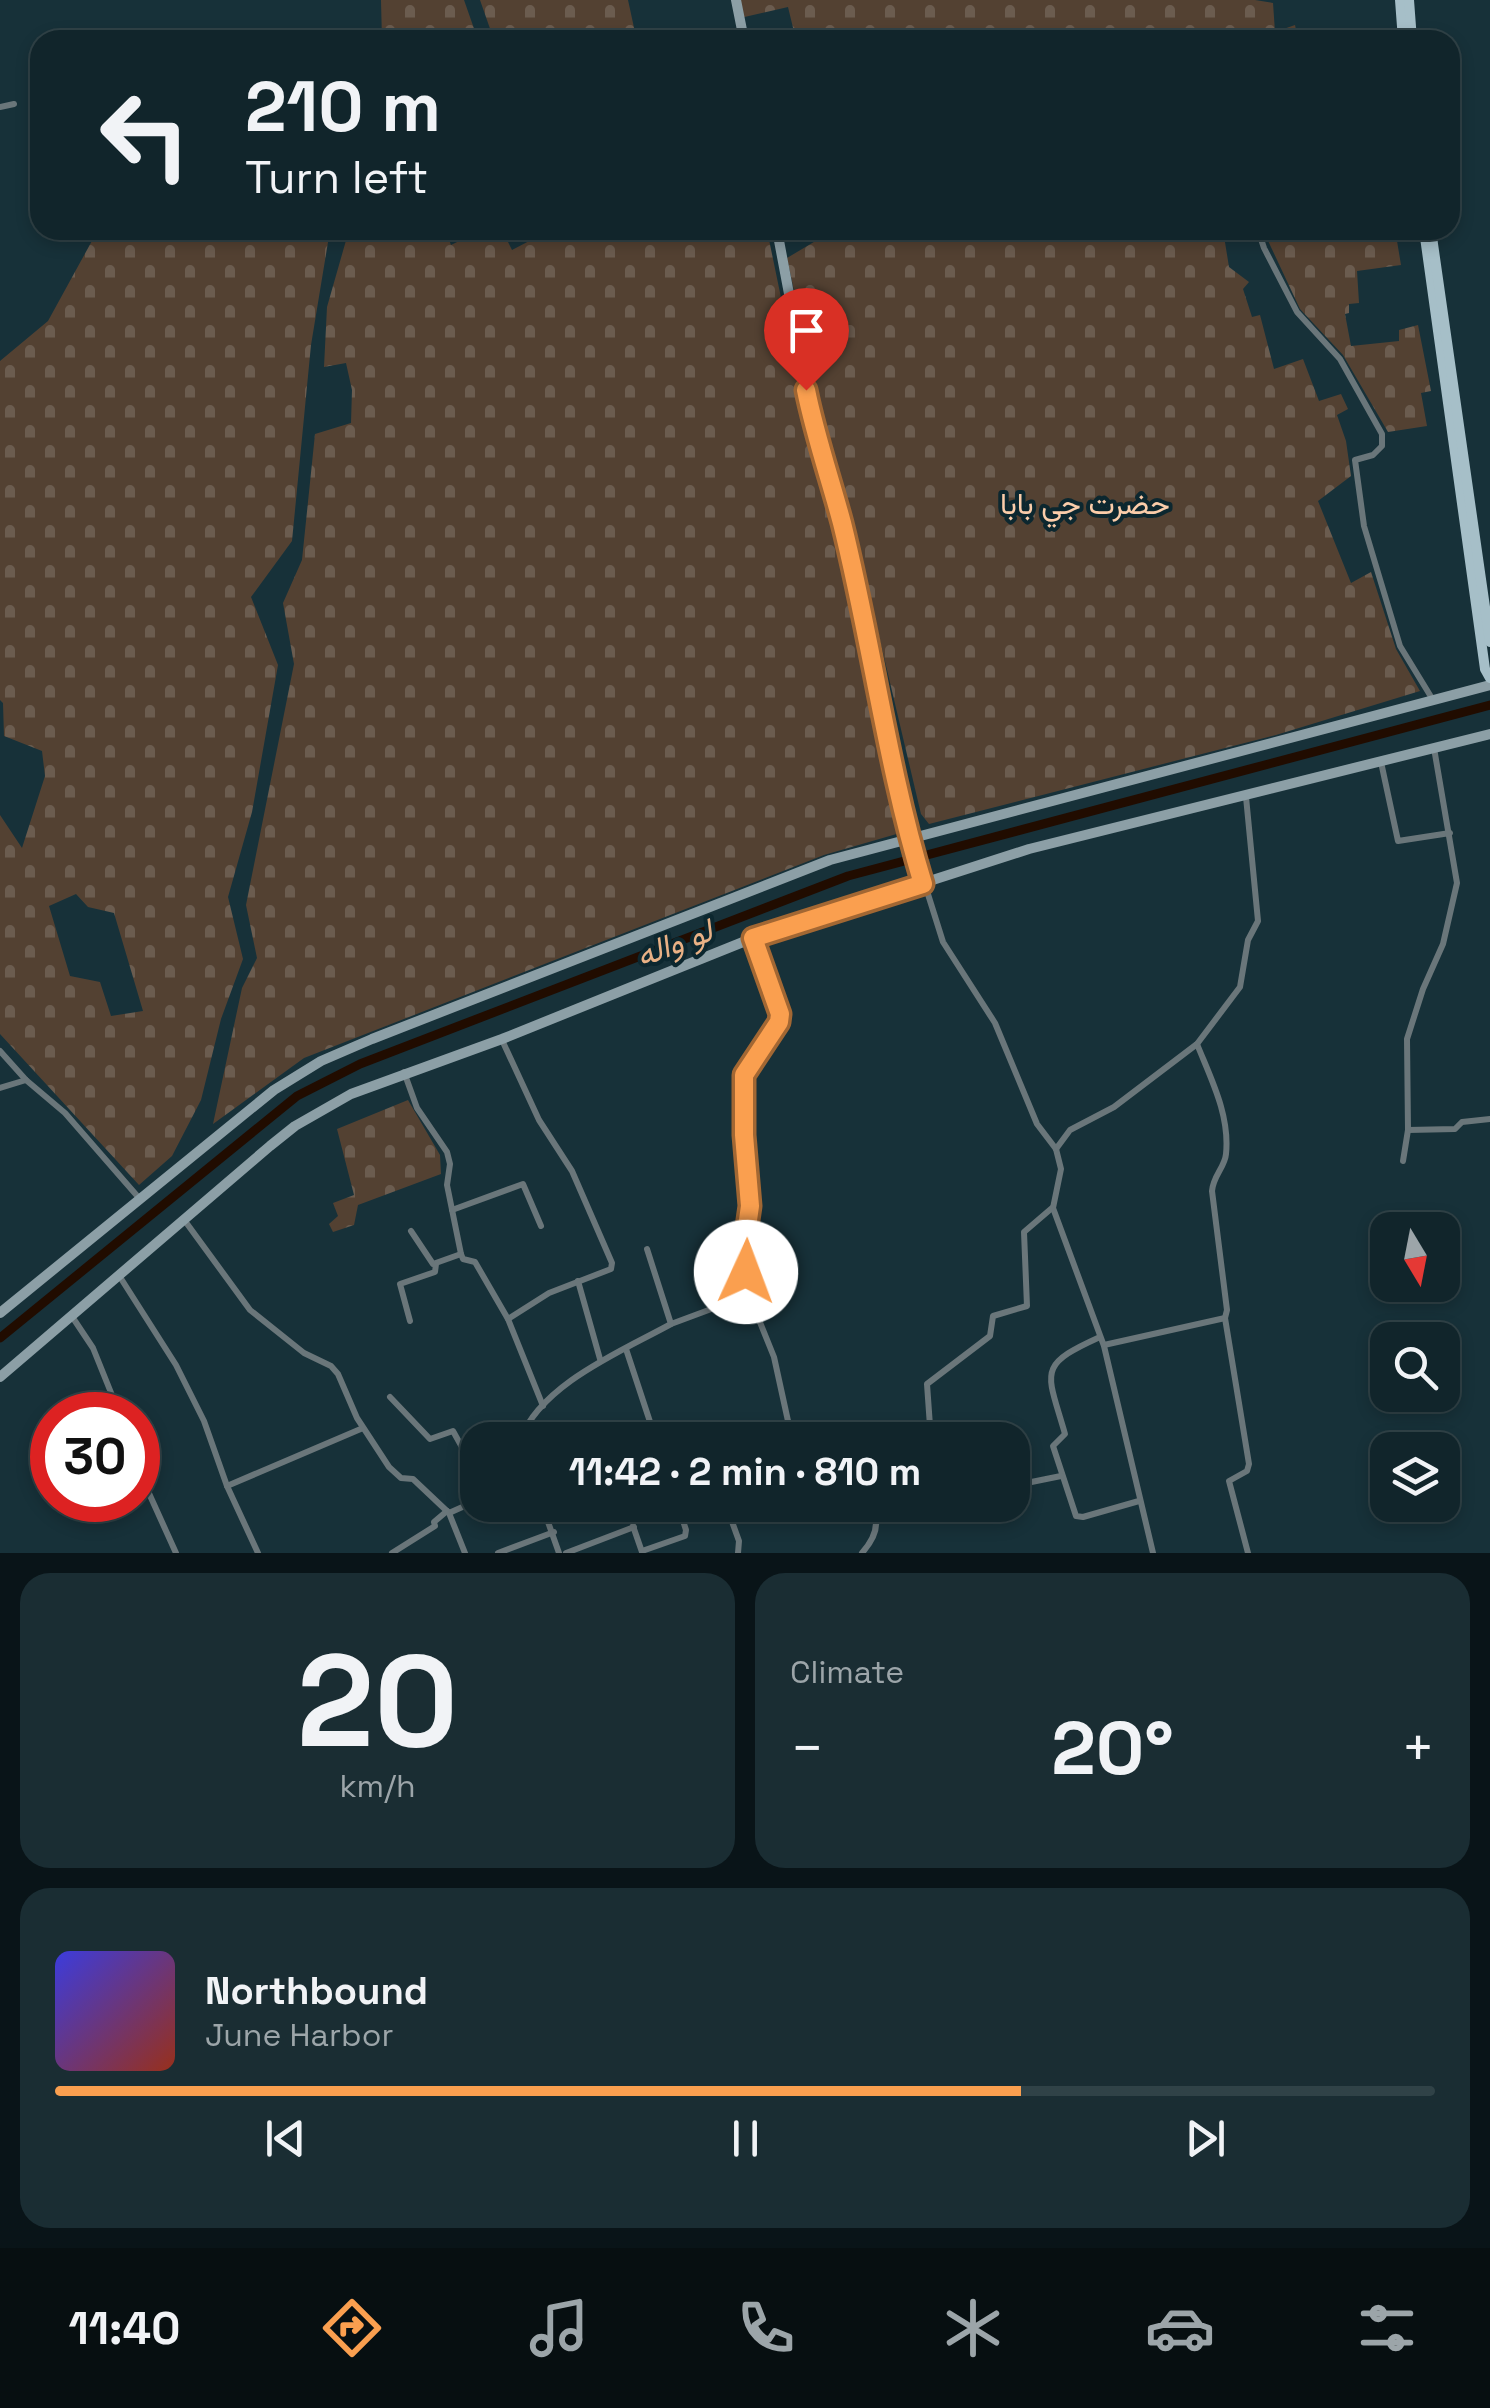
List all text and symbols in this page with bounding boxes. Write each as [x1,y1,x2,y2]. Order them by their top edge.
text: 210 m [245,62,441,151]
icon: left [80,70,210,200]
text: Turn left [245,149,428,206]
pin [764,288,849,391]
icon: arrive [779,303,834,358]
park label: حضرت جي بابا [1000,484,1170,528]
water label: لو واله [630,909,722,976]
north arrow [1370,1212,1460,1302]
map controls [1370,1212,1460,1522]
position arrow [694,1220,798,1324]
button: search [1370,1322,1460,1412]
speed limit sign: 30 [30,1392,160,1522]
button: layers [1370,1432,1460,1522]
text: 11:42 · 2 min · 810 m [569,1448,921,1496]
text: 20 [297,1618,458,1784]
text: Climate [790,1652,904,1692]
text: 20° [1051,1700,1174,1796]
text: − [790,1713,824,1783]
text: + [1401,1713,1435,1783]
text: km/h [339,1766,416,1806]
text: Northbound [205,1967,428,2015]
text: June Harbor [205,2015,393,2055]
icon: previous [258,2111,313,2166]
icon: pause [718,2111,773,2166]
icon: next [1178,2111,1233,2166]
icon: directions [317,2293,387,2363]
icon: music [524,2293,594,2363]
icon: phone [731,2293,801,2363]
icon: climate [938,2293,1008,2363]
icon: car [1145,2293,1215,2363]
icon: filters [1352,2293,1422,2363]
text: 11:40 [68,2300,180,2357]

